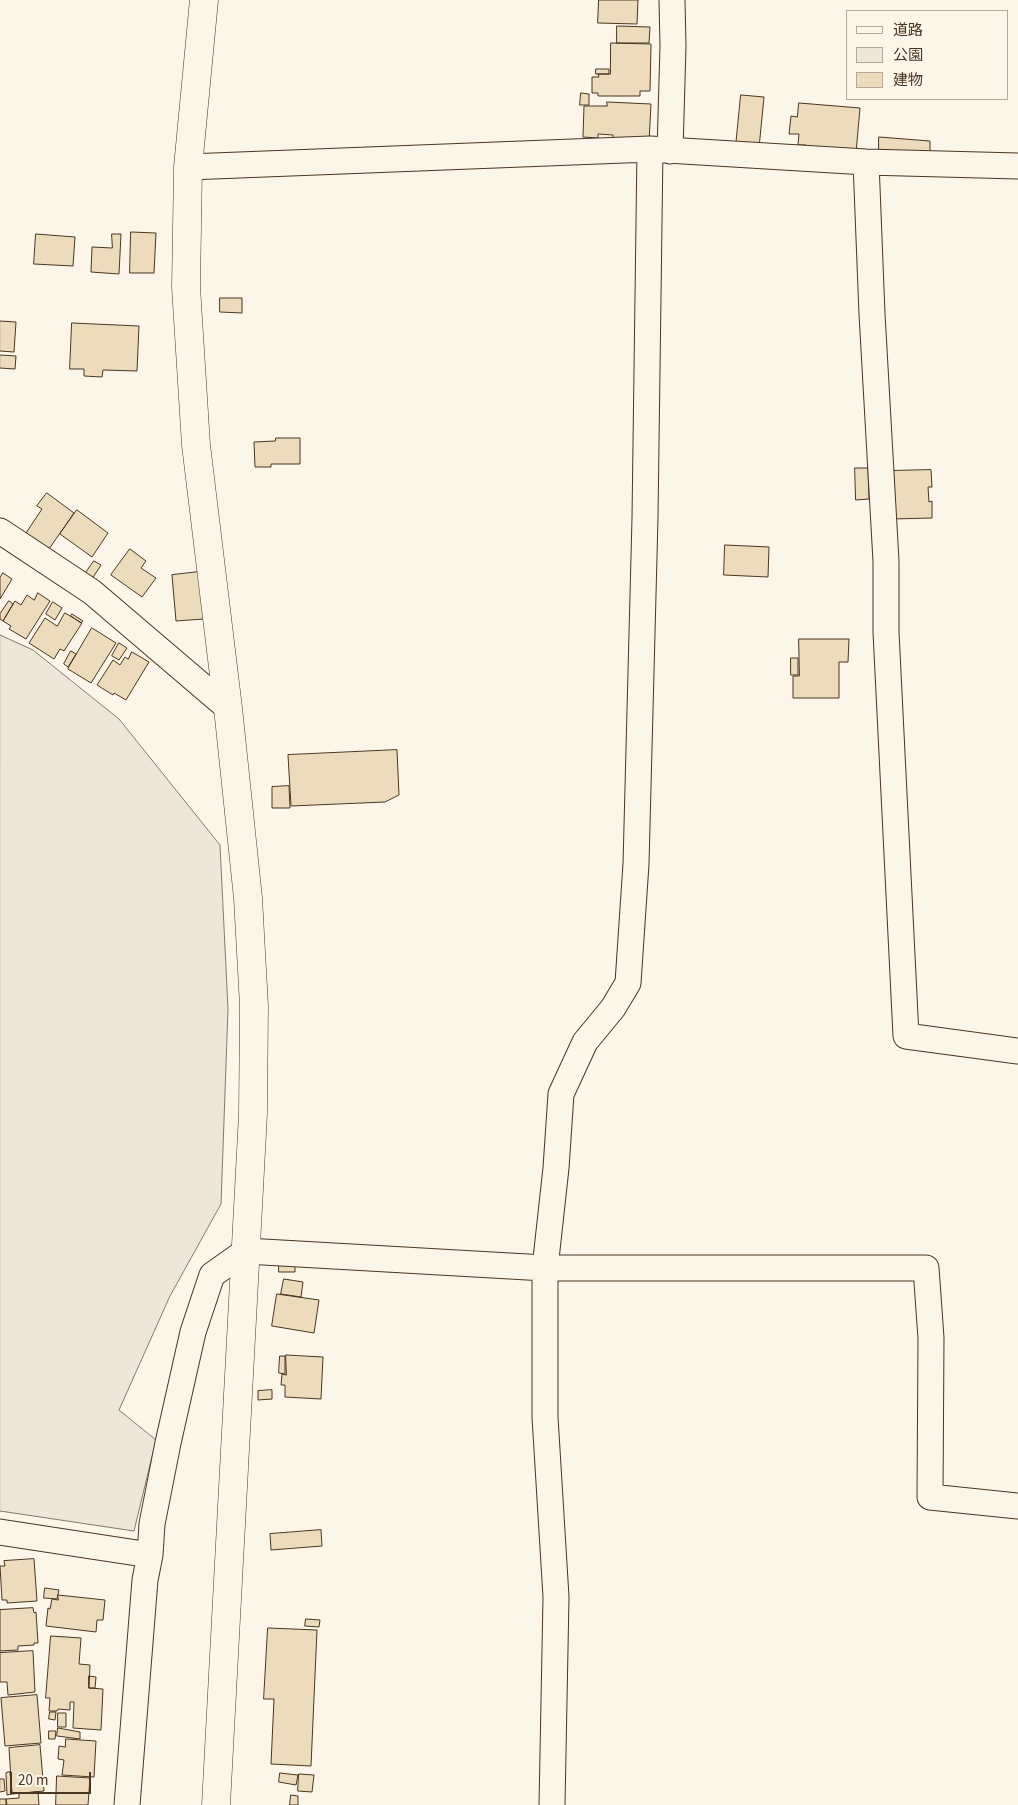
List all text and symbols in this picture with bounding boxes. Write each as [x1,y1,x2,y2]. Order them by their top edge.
legend [846,10,1008,100]
text: 道路 [893,20,923,41]
text: 公園 [893,45,923,66]
text: 建物 [893,70,923,91]
scale bar [12,1762,94,1794]
text: 20 m [18,1770,48,1791]

